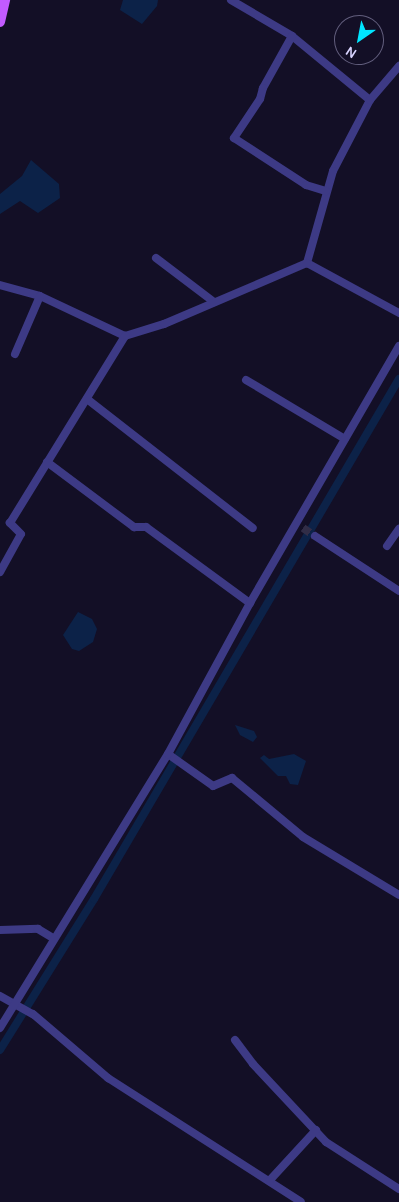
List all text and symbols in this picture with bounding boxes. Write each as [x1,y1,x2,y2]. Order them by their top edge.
north arrow [334,15,384,65]
text: N [342,42,360,62]

